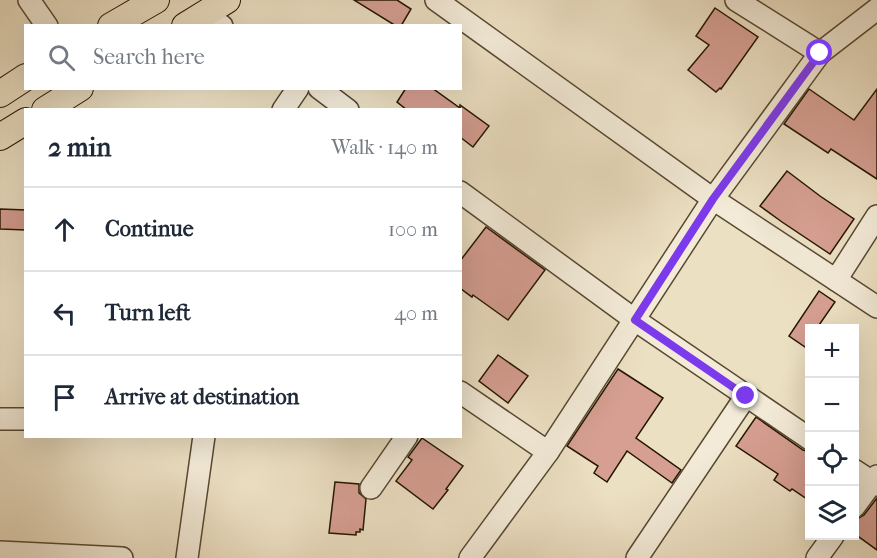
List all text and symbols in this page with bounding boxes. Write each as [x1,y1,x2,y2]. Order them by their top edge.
search box [24,24,462,90]
route start [806,39,832,65]
icon: search [45,41,78,74]
text: Search here [93,44,205,70]
text: 2 min [48,132,111,163]
text: Walk · 140 m [331,136,438,159]
icon: ahead [48,213,81,246]
text: Continue [105,216,194,242]
text: 100 m [388,218,438,241]
icon: left [48,297,81,330]
text: Turn left [105,300,191,326]
text: 40 m [394,302,438,325]
map controls [805,324,859,540]
button: + [805,324,859,378]
button: − [805,378,859,432]
icon: arrive [48,381,81,414]
route end [732,382,758,408]
text: Arrive at destination [105,384,299,410]
button: locate [805,432,859,486]
button: layers [805,486,859,540]

